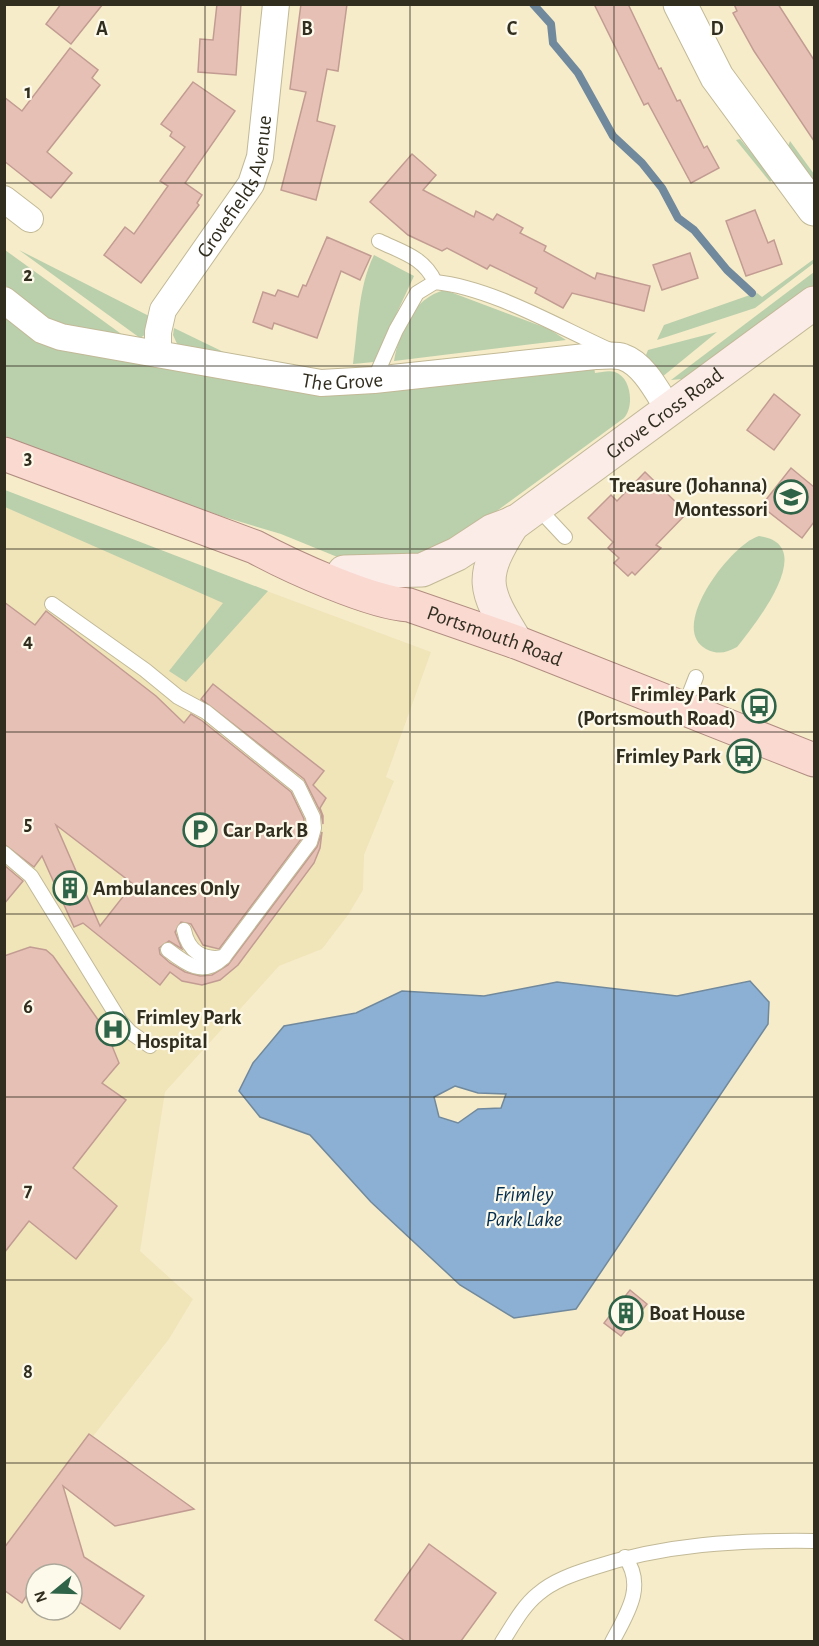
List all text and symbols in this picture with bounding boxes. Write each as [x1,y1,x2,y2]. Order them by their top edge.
text: A [96,19,108,39]
text: B [301,19,313,39]
text: C [507,19,518,39]
text: D [710,19,724,39]
text: 1 [24,82,32,102]
street label: Grovefields Avenue [193,114,275,261]
text: 2 [23,265,33,285]
street label: Grove Cross Road [602,363,727,463]
street label: The Grove [300,369,384,394]
text: 3 [24,448,32,468]
place label: Treasure (Johanna) Montessori [609,475,768,520]
school or university icon: Treasure (Johanna) Montessori [773,479,809,515]
street label: Portsmouth Road [424,602,565,670]
text: 4 [23,631,33,651]
place label: Frimley Park (Portsmouth Road) [577,684,737,729]
bus stop icon: Frimley Park (Portsmouth Road) [741,688,777,724]
bus stop icon: Frimley Park [726,738,762,774]
place label: Frimley Park [616,746,722,767]
parking icon: Car Park B [182,812,218,848]
text: 5 [24,814,32,834]
place label: Car Park B [223,820,308,841]
building icon: Ambulances Only [52,870,88,906]
place label: Ambulances Only [93,878,240,899]
text: 6 [23,997,33,1017]
place label: Frimley Park Hospital [136,1007,242,1052]
hospital icon: Frimley Park Hospital [95,1011,131,1047]
text: 7 [24,1180,33,1200]
water label: Frimley Park Lake [486,1183,562,1230]
building icon: Boat House [608,1295,644,1331]
place label: Boat House [649,1303,745,1324]
text: 8 [23,1362,33,1382]
north arrow [24,1562,84,1622]
text: N [31,1589,50,1604]

